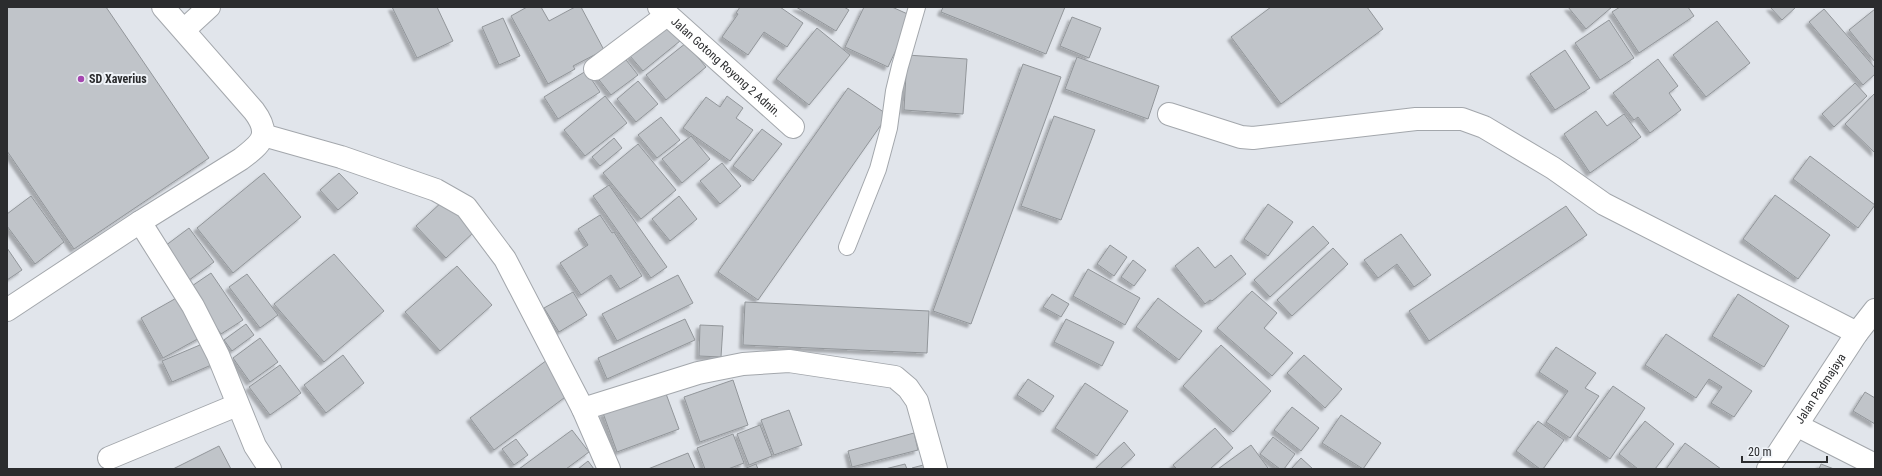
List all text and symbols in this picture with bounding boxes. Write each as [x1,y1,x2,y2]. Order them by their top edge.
street label: Jalan Gotong Royong 2 Adnin. [668,14,784,120]
place label: SD Xaverius [89,72,147,86]
marker: SD Xaverius [76,74,86,84]
street label: Jalan Padmajaya [1793,351,1849,426]
scale bar [1742,438,1827,464]
text: 20 m [1748,445,1772,459]

